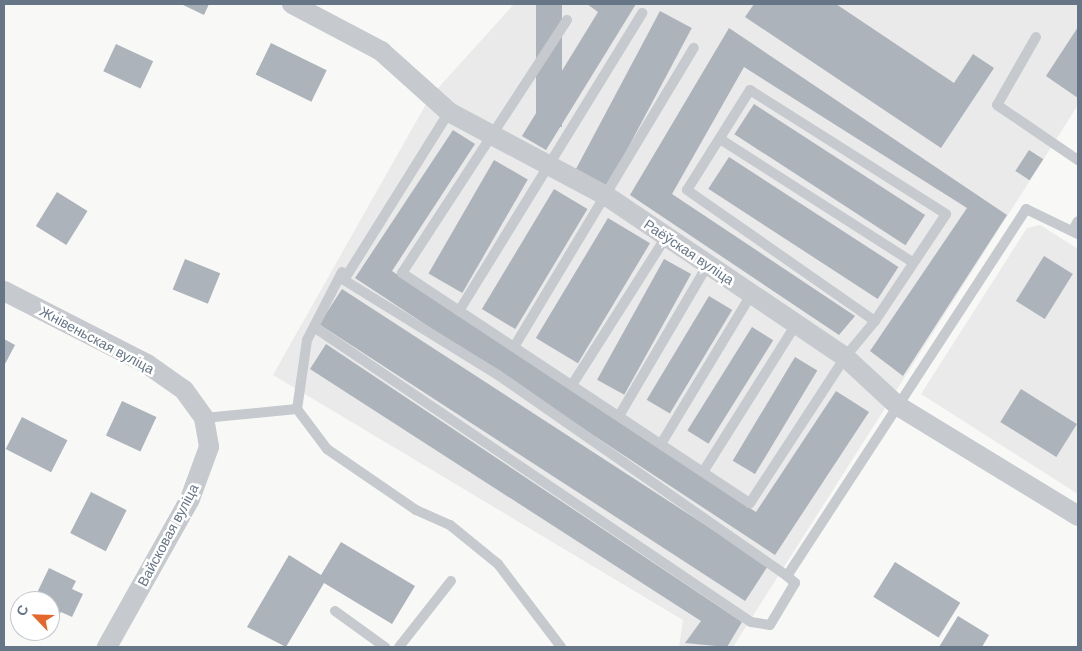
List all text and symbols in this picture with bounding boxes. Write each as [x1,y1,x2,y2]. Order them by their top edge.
street label: Раёўская вуліца [641,216,737,288]
street label: Жнівеньская вуліца [37,303,157,377]
street label: Вайсковая вуліца [134,481,202,589]
north arrow [10,591,60,641]
text: С [13,602,32,618]

